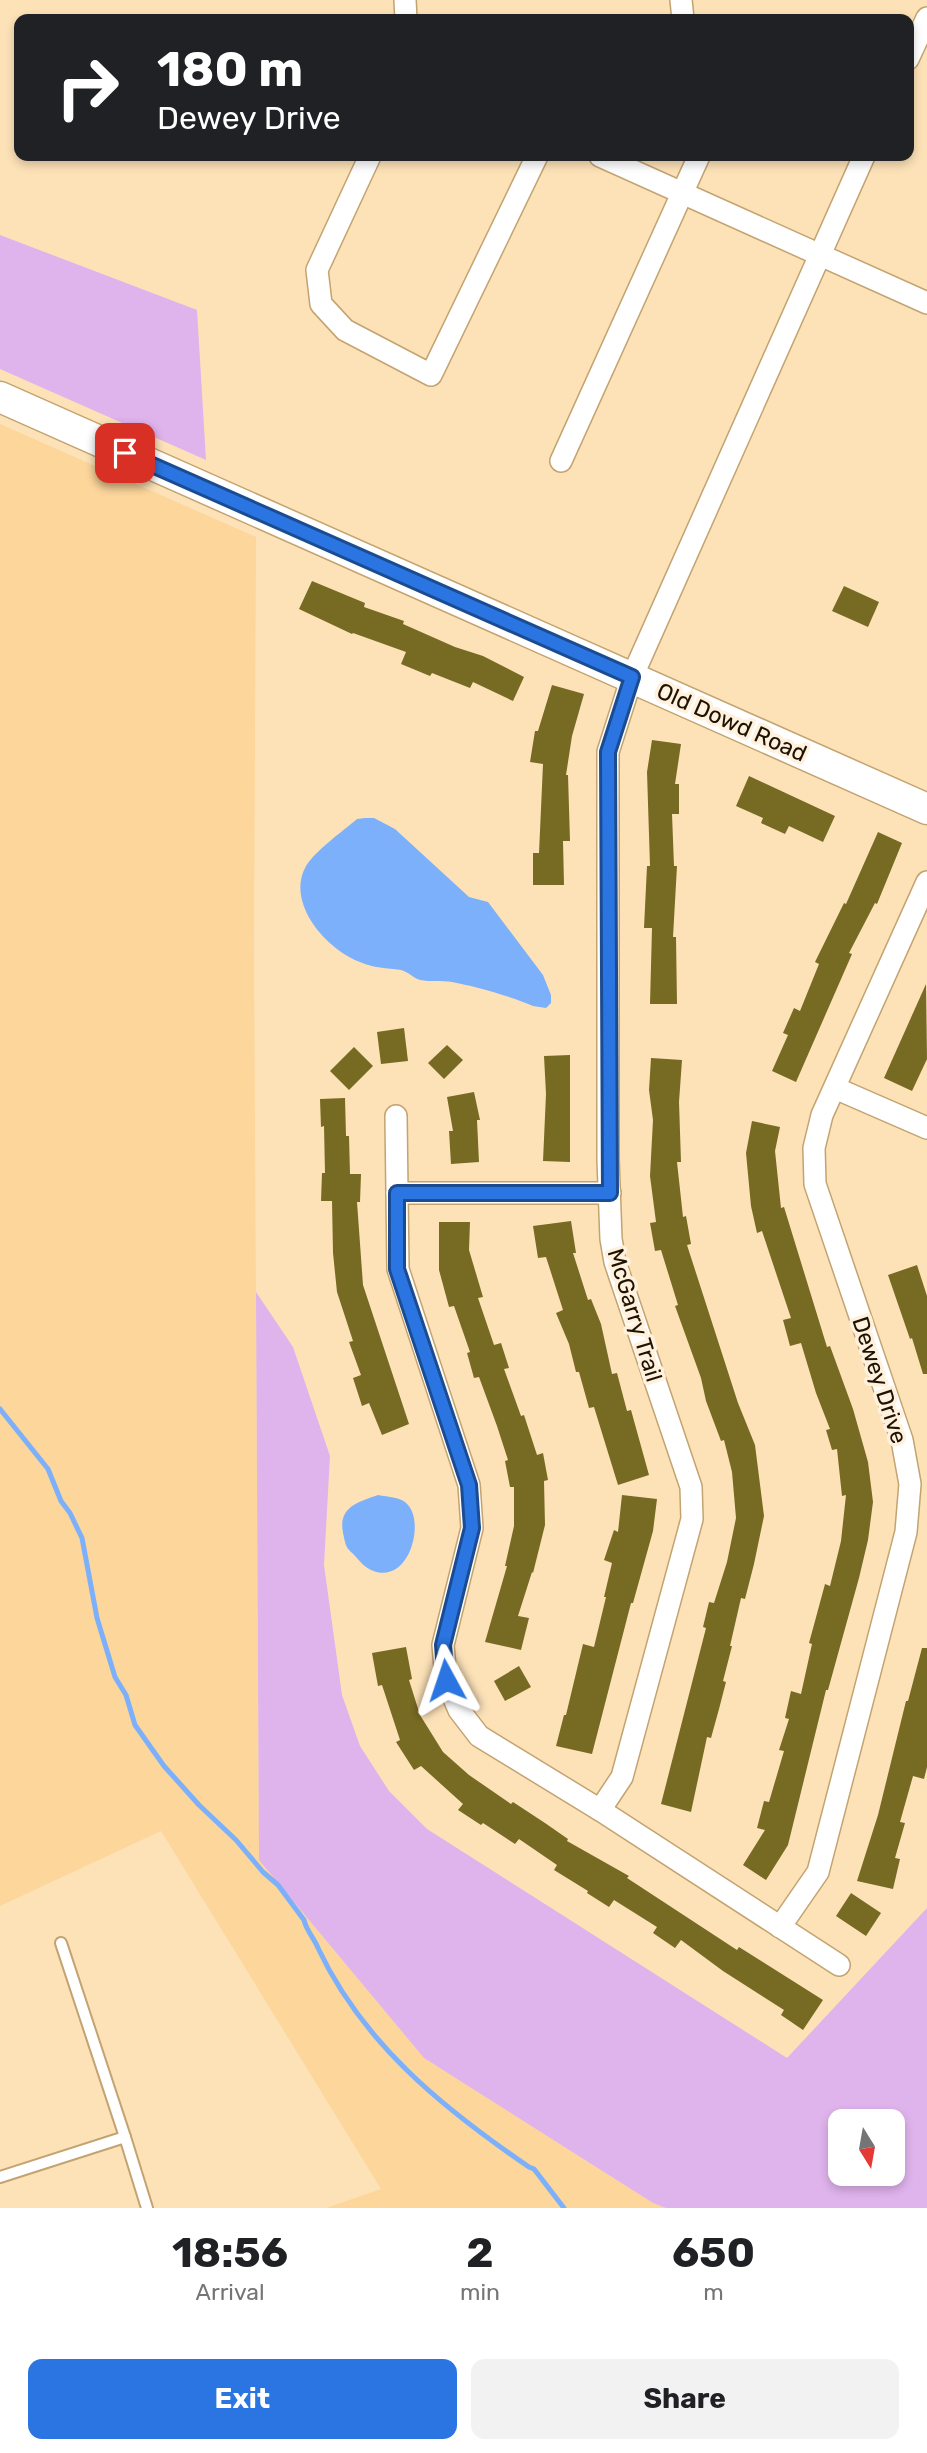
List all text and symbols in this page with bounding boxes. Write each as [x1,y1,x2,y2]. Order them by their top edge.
text: 180 m [157,40,303,98]
icon: right [42,42,133,133]
text: Dewey Drive [157,99,341,137]
pin [95,423,155,483]
icon: arrive [106,434,144,472]
street label: Old Dowd Road [653,676,811,768]
street label: McGarry Trail [601,1245,669,1385]
street label: Dewey Drive [846,1313,914,1447]
position arrow [409,1643,483,1717]
north arrow [828,2109,905,2186]
map controls [828,2109,905,2186]
text: 18:56 [172,2228,288,2278]
text: 2 [466,2228,494,2278]
text: 650 [672,2228,755,2278]
text: Arrival [195,2278,265,2306]
text: min [460,2278,500,2306]
text: m [703,2278,724,2306]
button: Exit [28,2359,457,2439]
button: Share [471,2359,899,2439]

